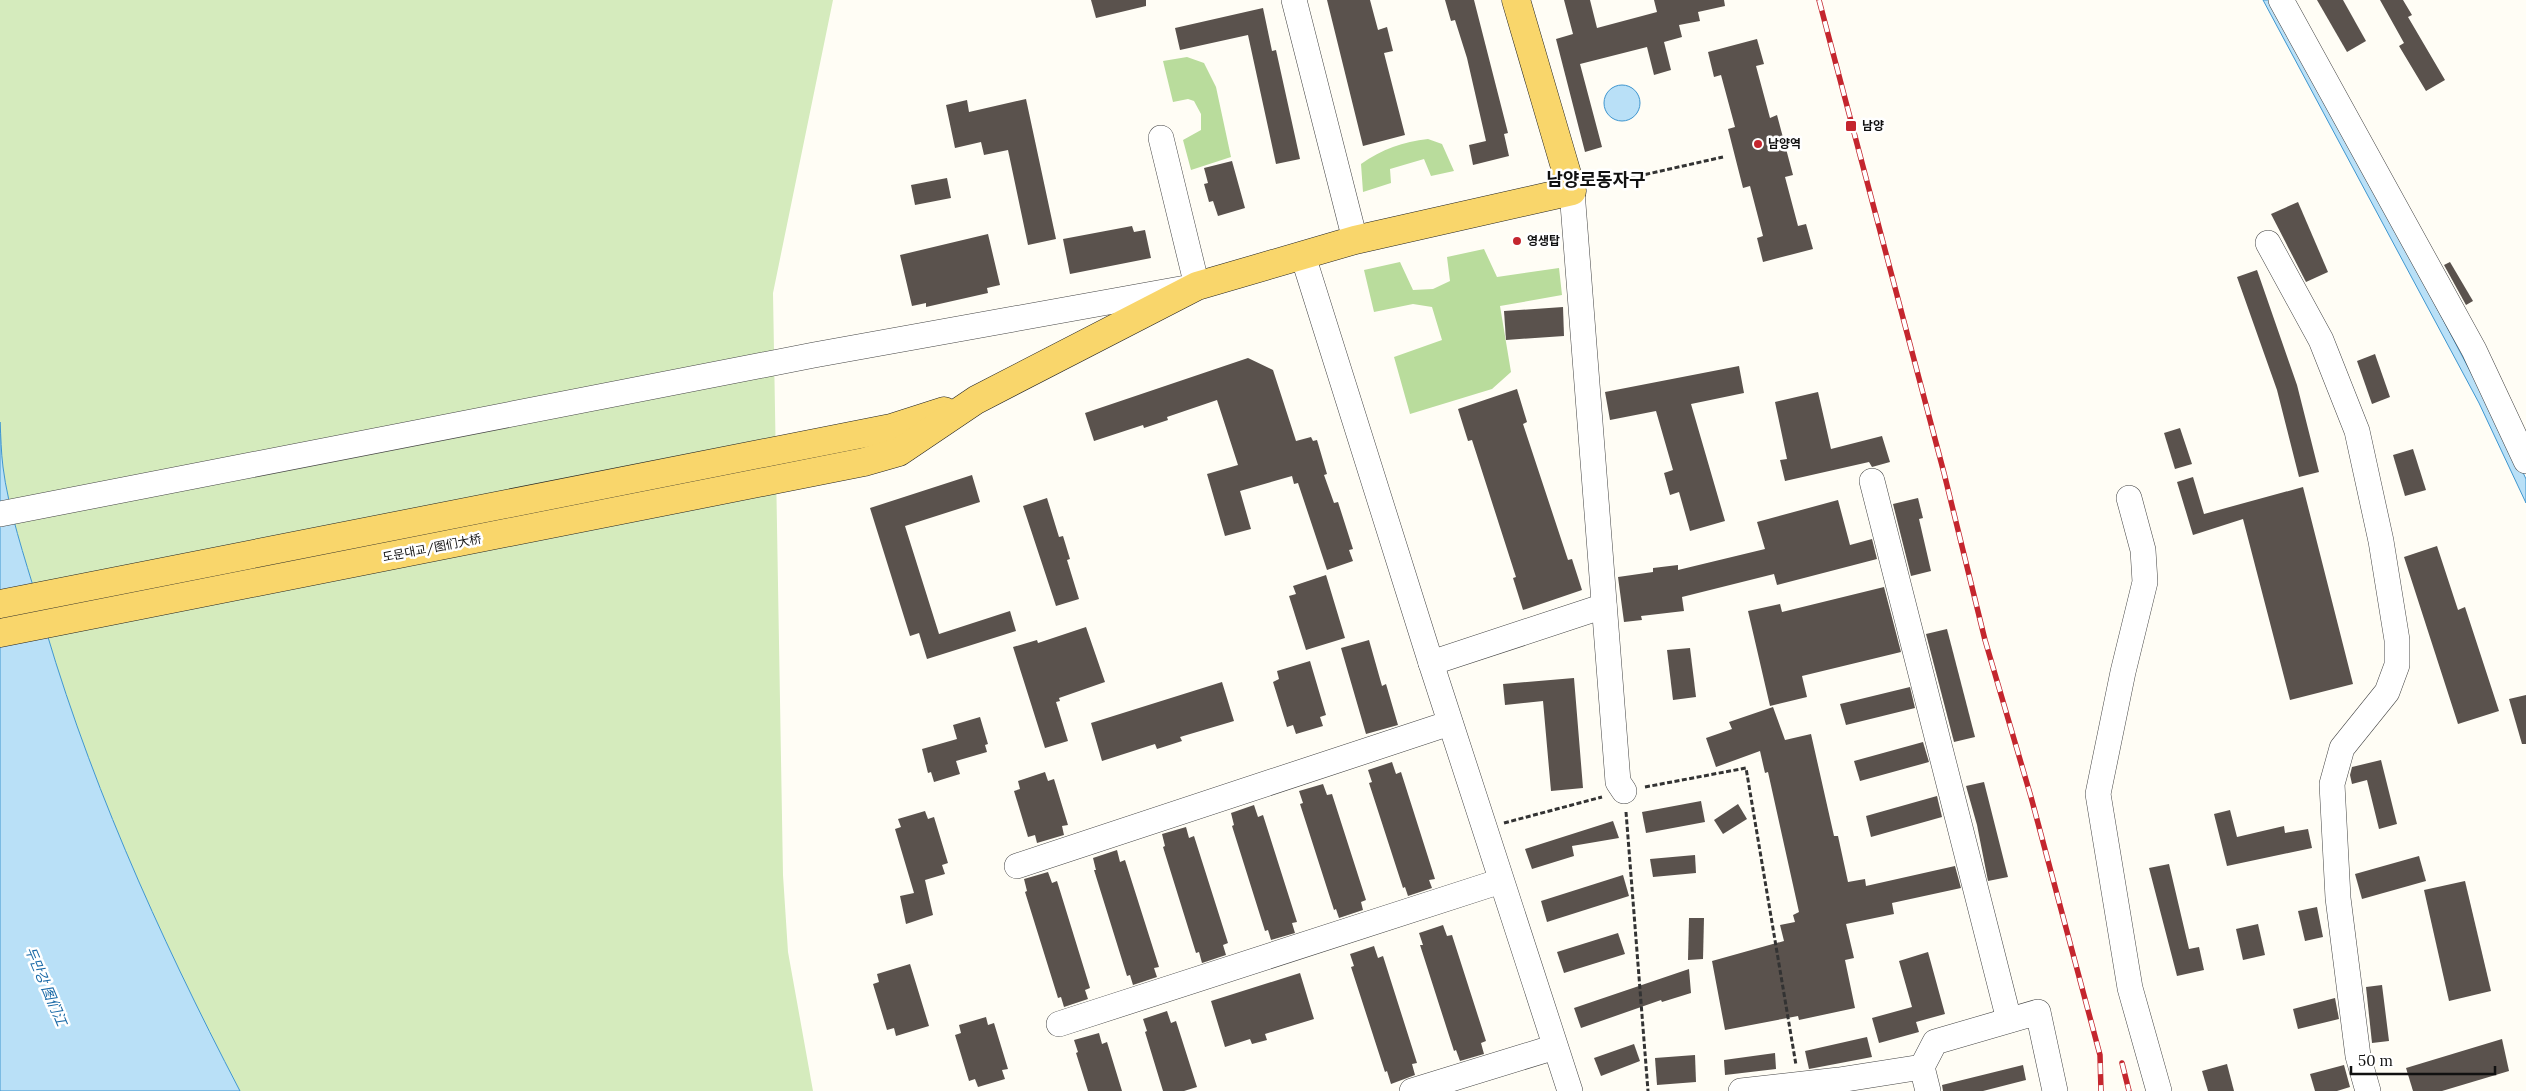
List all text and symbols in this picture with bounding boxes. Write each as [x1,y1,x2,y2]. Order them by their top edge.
place label: 남양 [1862,118,1884,133]
marker: 남양 [1844,119,1858,133]
place label: 남양역 [1768,136,1801,151]
marker: 남양역 [1752,138,1764,150]
district label: 남양로동자구 [1546,168,1646,191]
place label: 영생탑 [1527,233,1560,248]
marker: 영생탑 [1511,235,1523,247]
street label: 도문대교/图们大桥 [381,531,483,565]
water label: 두만강 图们江 [21,944,72,1030]
scale bar [2351,1044,2495,1076]
text: 50 m [2358,1051,2393,1070]

